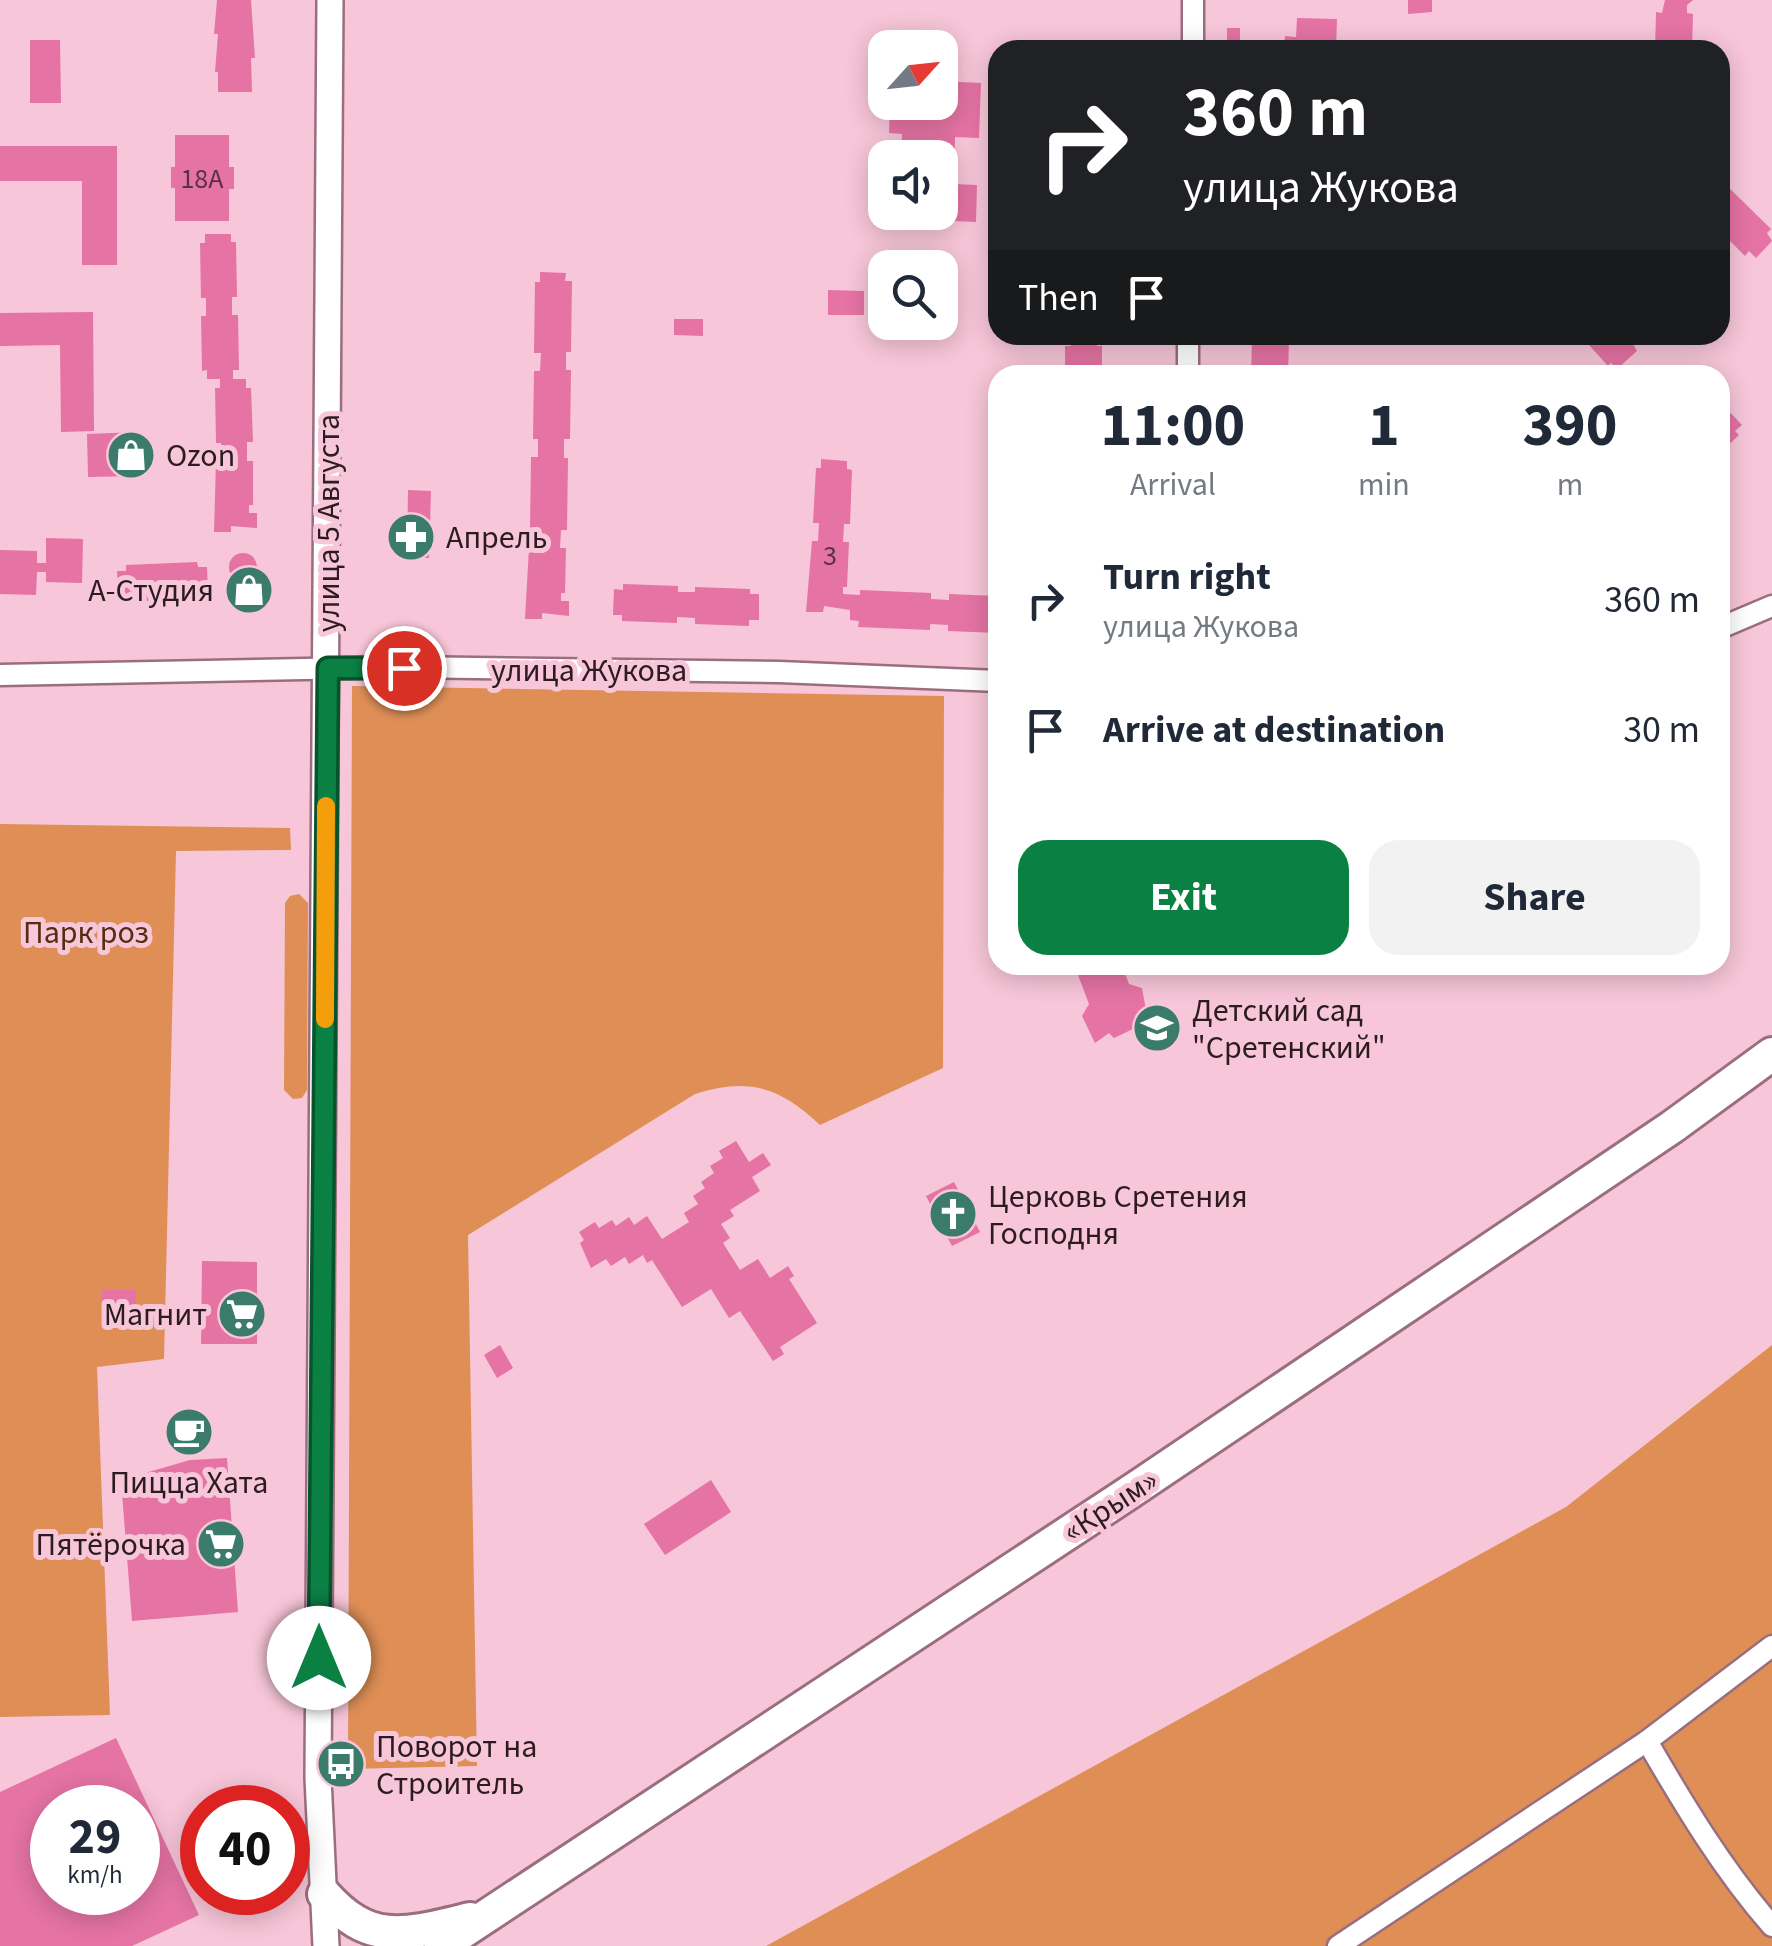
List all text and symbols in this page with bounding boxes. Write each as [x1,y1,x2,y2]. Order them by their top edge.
north arrow [868,30,958,120]
map controls [868,30,958,340]
text: 360 m [1183,63,1368,163]
icon: right [1018,80,1148,210]
button: sound [868,140,958,230]
text: улица Жукова [1183,156,1459,220]
house number: 18А [180,159,224,199]
button: search [868,250,958,340]
icon: arrive [1119,270,1174,325]
text: Then [1018,271,1099,325]
text: 11:00 [1101,384,1245,469]
text: 1 [1368,384,1400,469]
text: 390 [1522,384,1617,469]
street label: улица 5 Августа [306,414,352,632]
shop icon: Ozon [105,429,157,481]
place label: Ozon [166,433,235,479]
text: Arrival [1130,462,1216,508]
text: min [1358,462,1410,508]
text: m [1557,462,1583,508]
pharmacy icon: Апрель [385,511,437,563]
place label: Апрель [446,515,547,561]
house number: 3 [823,536,837,576]
text: Turn right [1103,550,1271,604]
shop icon: А-Студия [223,564,275,616]
place label: А-Студия [88,568,214,614]
icon: right [1018,573,1073,628]
text: 360 m [1604,573,1700,627]
text: улица Жукова [1103,604,1299,650]
pin [362,626,447,711]
icon: arrive [377,641,432,696]
street label: улица Жукова [491,648,687,694]
icon: arrive [1018,703,1073,758]
text: Arrive at destination [1103,703,1445,757]
text: 30 m [1623,703,1700,757]
button: Exit [1018,840,1349,955]
button: Share [1369,840,1700,955]
park label: Парк роз [23,910,149,956]
place label: Детский сад "Сретенский" [1192,988,1386,1071]
school or university icon: Детский сад "Сретенский" [1131,1002,1183,1054]
place label: Церковь Сретения Господня [988,1174,1248,1257]
church icon: Церковь Сретения Господня [927,1188,979,1240]
supermarket icon: Магнит [216,1288,268,1340]
place label: Магнит [104,1292,207,1338]
cafe icon: Пицца Хата [163,1406,215,1458]
street label: «Крым» [1054,1458,1167,1554]
place label: Пицца Хата [109,1460,269,1506]
supermarket icon: Пятёрочка [195,1518,247,1570]
place label: Пятёрочка [36,1522,186,1568]
position arrow [267,1606,371,1710]
place label: Поворот на Строитель [376,1724,537,1807]
bus stop icon: Поворот на Строитель [315,1738,367,1790]
speed limit sign: 40 [180,1785,310,1915]
text: 29 [69,1802,121,1873]
text: km/h [67,1857,123,1893]

